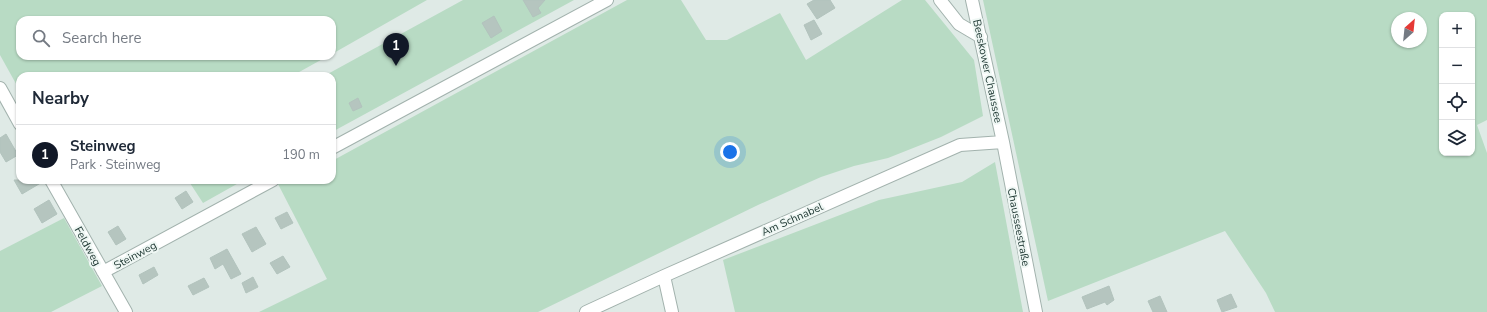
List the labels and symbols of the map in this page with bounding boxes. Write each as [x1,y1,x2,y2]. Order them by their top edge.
north arrow [1391,12,1427,48]
street label: Beeskower Chaussee [969,18,1006,124]
pin: 1 [383,33,409,66]
your location [720,142,740,162]
street label: Chausseestraße [1004,187,1033,268]
street label: Am Schnabel [759,199,826,240]
street label: Feldweg [71,224,104,269]
street label: Steinweg [111,238,159,273]

